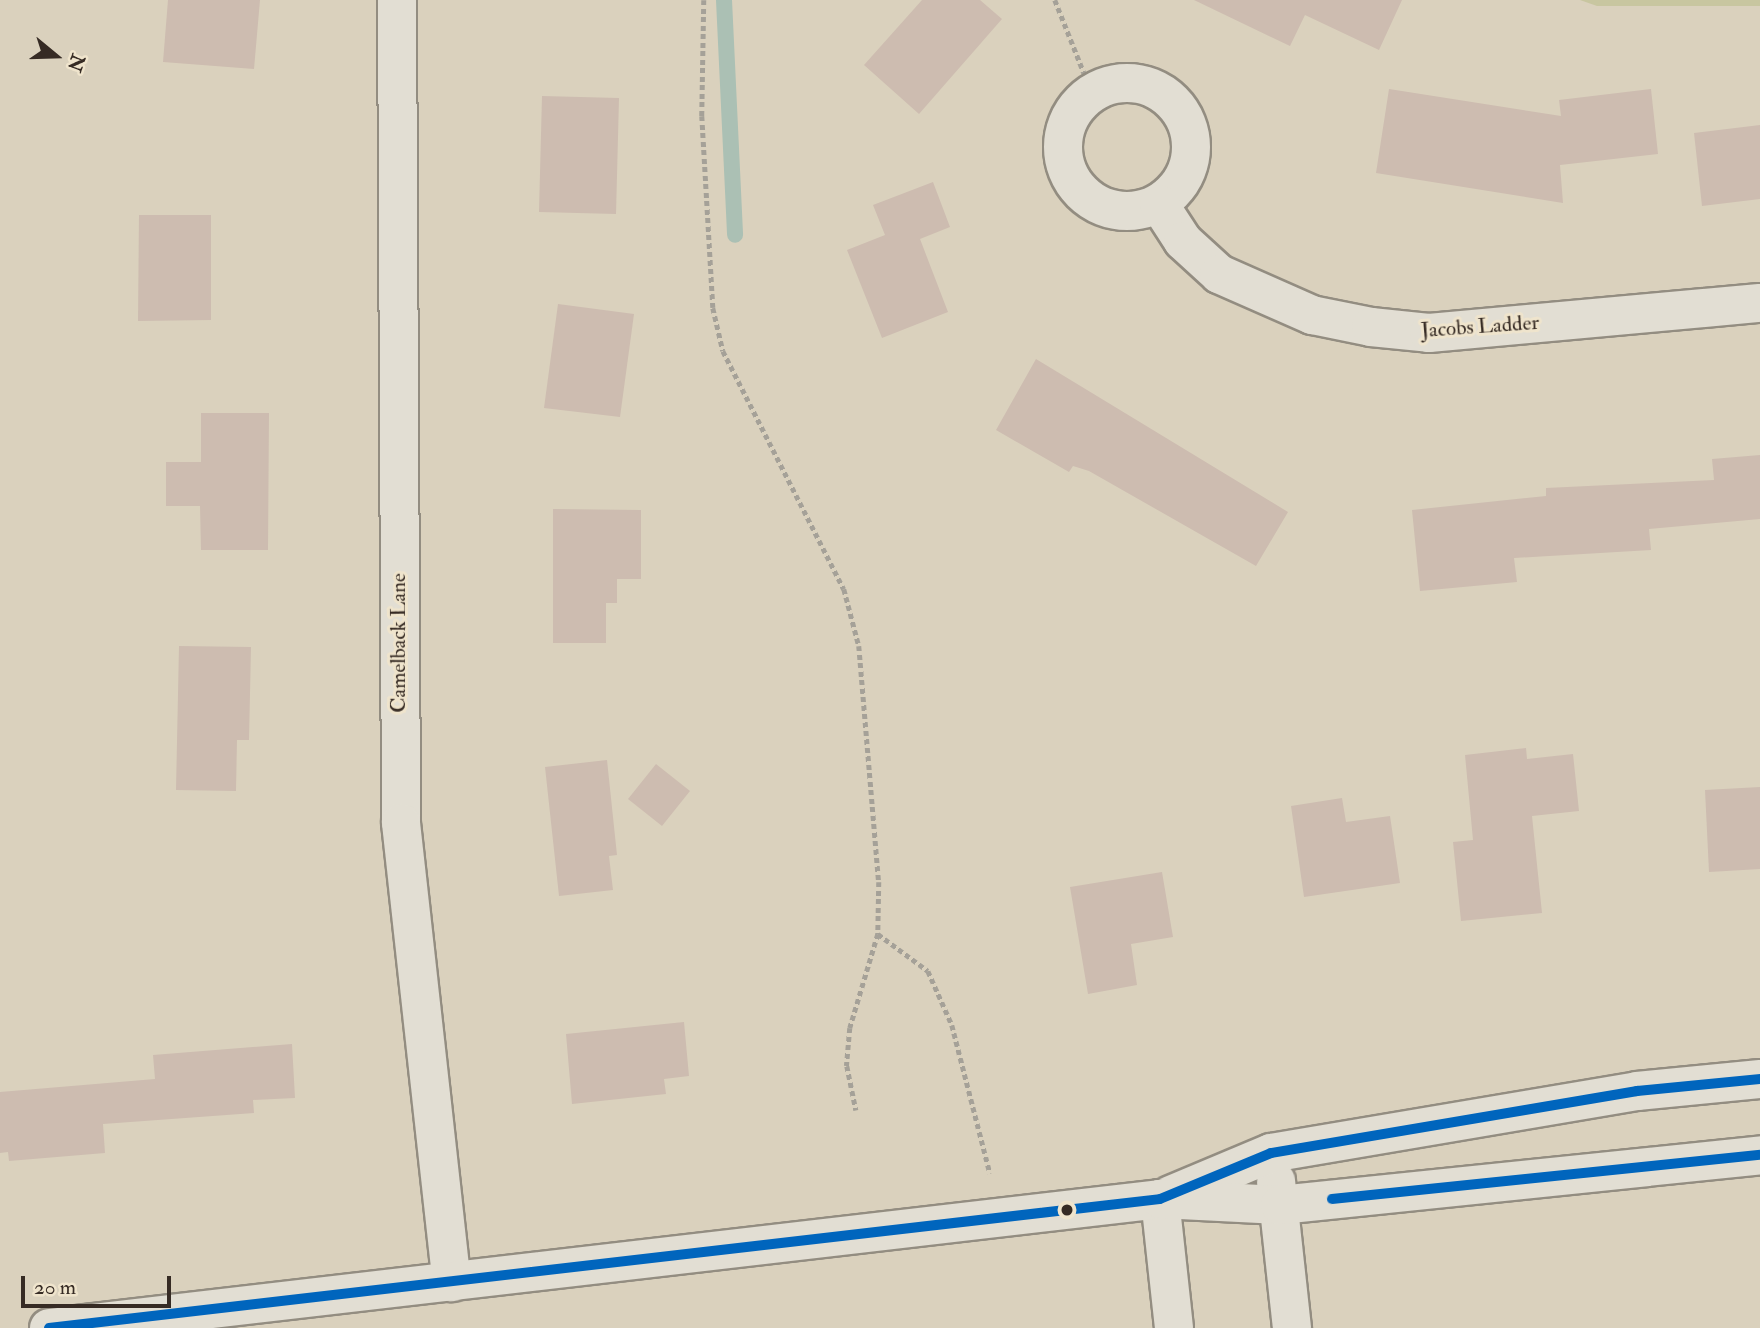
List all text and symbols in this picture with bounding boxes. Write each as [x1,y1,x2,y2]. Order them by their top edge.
north arrow [21,21,91,91]
text: N [62,51,90,75]
street label: Jacobs Ladder [1420,310,1540,344]
street label: Camelback Lane [386,573,412,713]
unlabelled marker [1060,1203,1074,1217]
scale bar [24,1262,175,1306]
text: 20 m [34,1274,76,1301]

